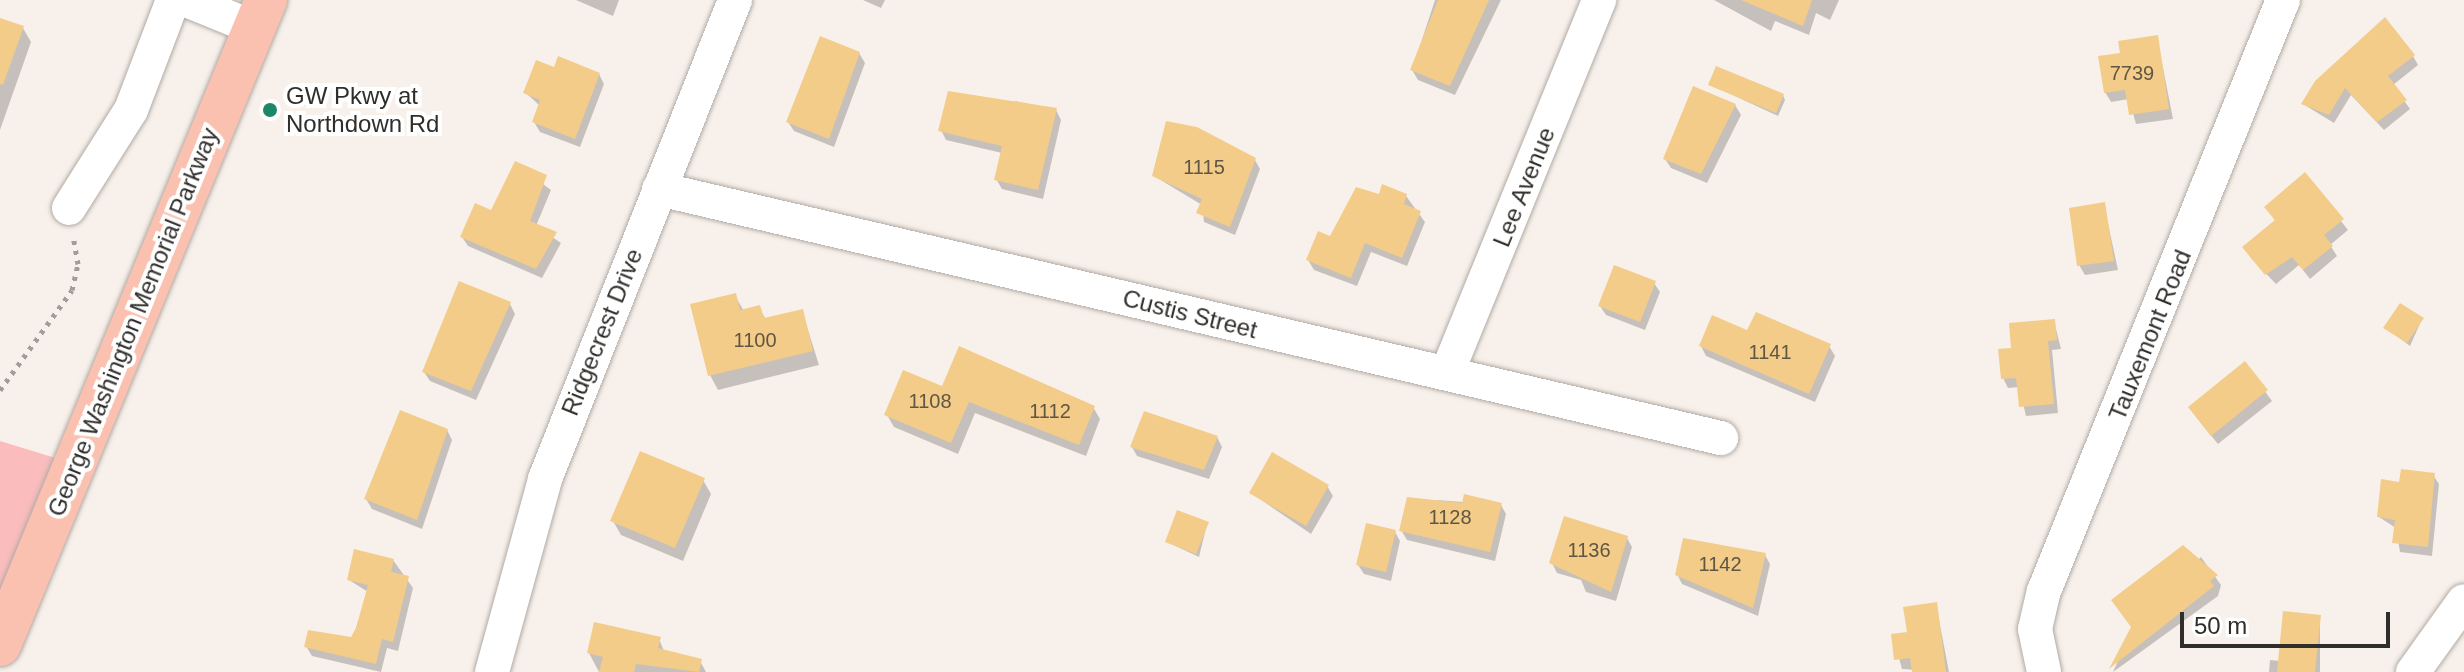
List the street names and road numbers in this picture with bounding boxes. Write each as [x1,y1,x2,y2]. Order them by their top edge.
street label: Lee Avenue [1487,122,1561,252]
street label: George Washington Memorial Parkway [42,123,224,521]
street label: Ridgecrest Drive [555,244,649,420]
street label: Tauxemont Road [2103,245,2197,425]
street label: Custis Street [1120,283,1260,345]

